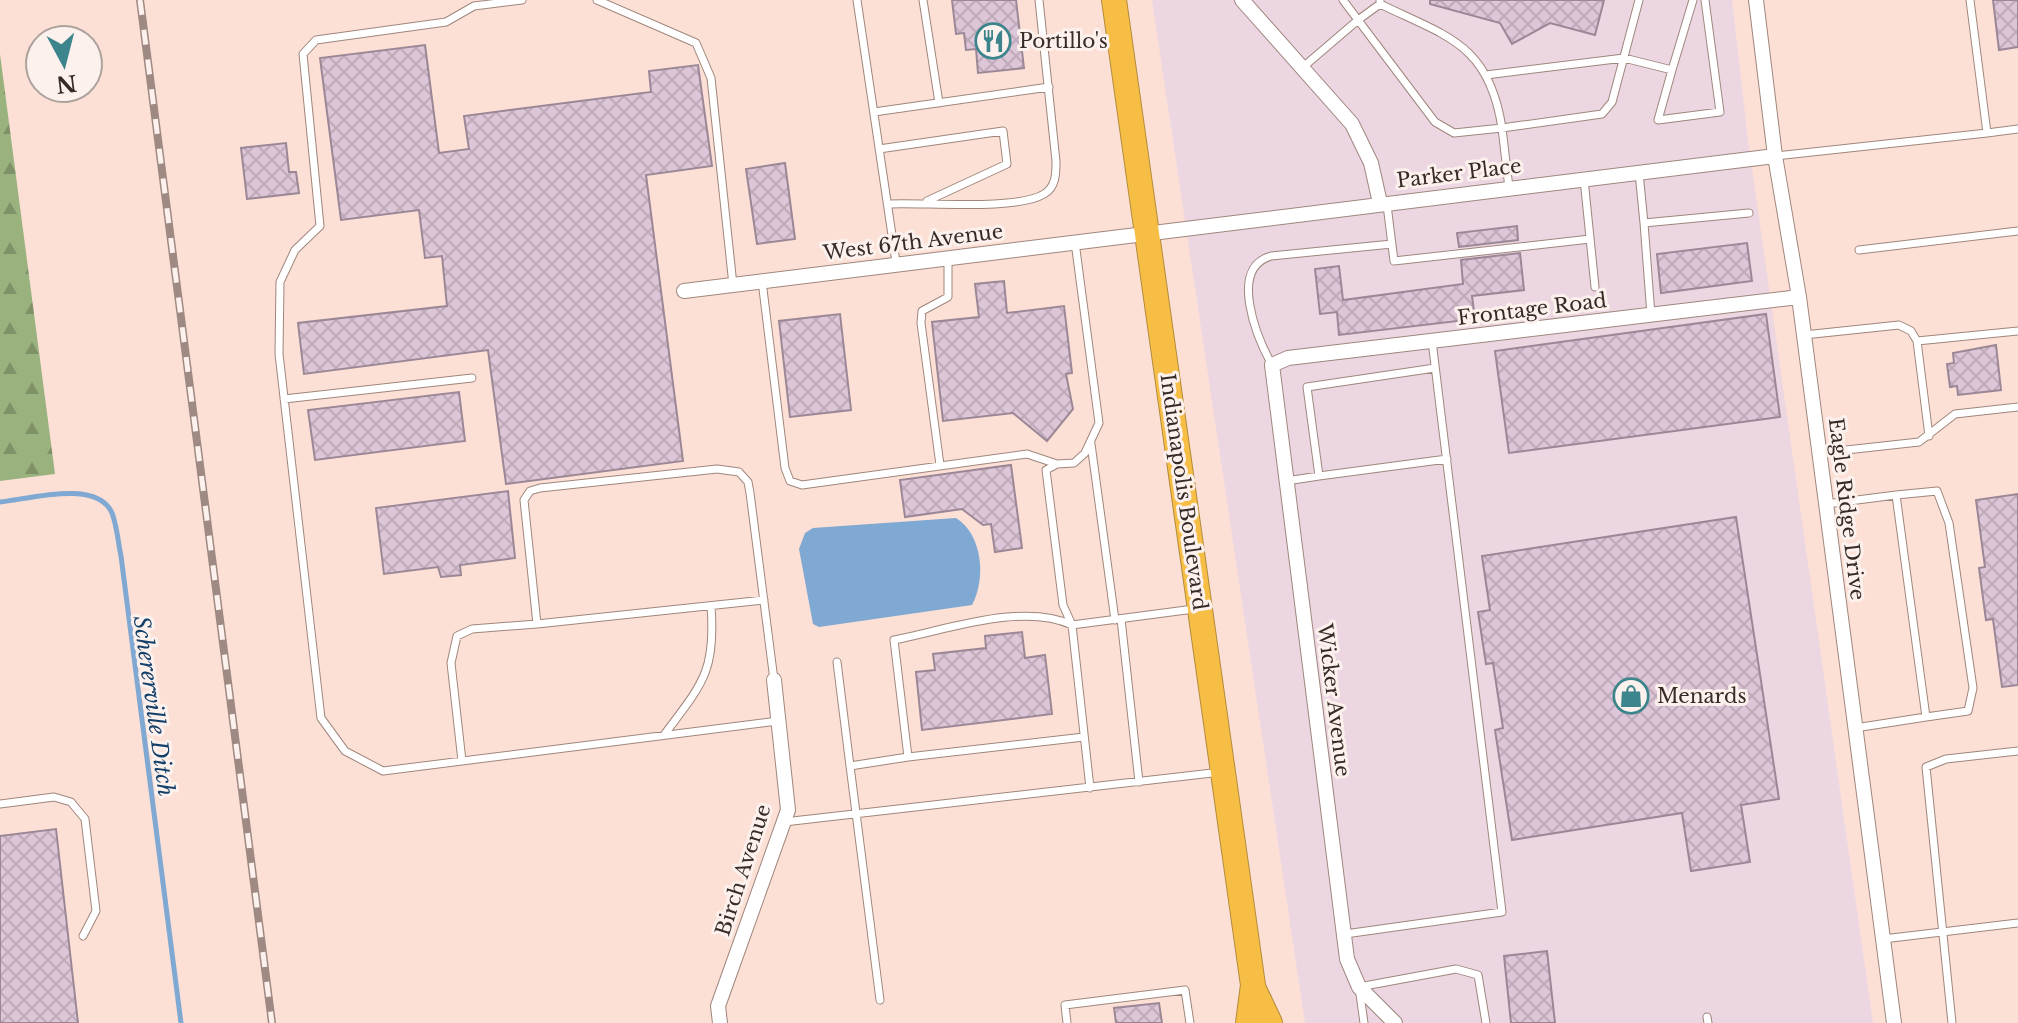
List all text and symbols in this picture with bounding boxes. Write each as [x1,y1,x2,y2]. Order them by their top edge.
restaurant icon: Portillo's [974,22,1012,60]
north arrow [24,24,104,104]
place label: Portillo's [1019,29,1108,53]
text: N [54,69,78,98]
street label: Parker Place [1395,153,1523,193]
street label: West 67th Avenue [821,219,1004,265]
street label: Frontage Road [1456,288,1608,330]
street label: Indianapolis Boulevard [1156,372,1212,612]
street label: Eagle Ridge Drive [1824,416,1870,602]
water label: Schererville Ditch [127,614,180,798]
street label: Wicker Avenue [1313,621,1355,778]
shop icon: Menards [1612,677,1650,715]
place label: Menards [1657,684,1747,708]
street label: Birch Avenue [710,801,776,939]

